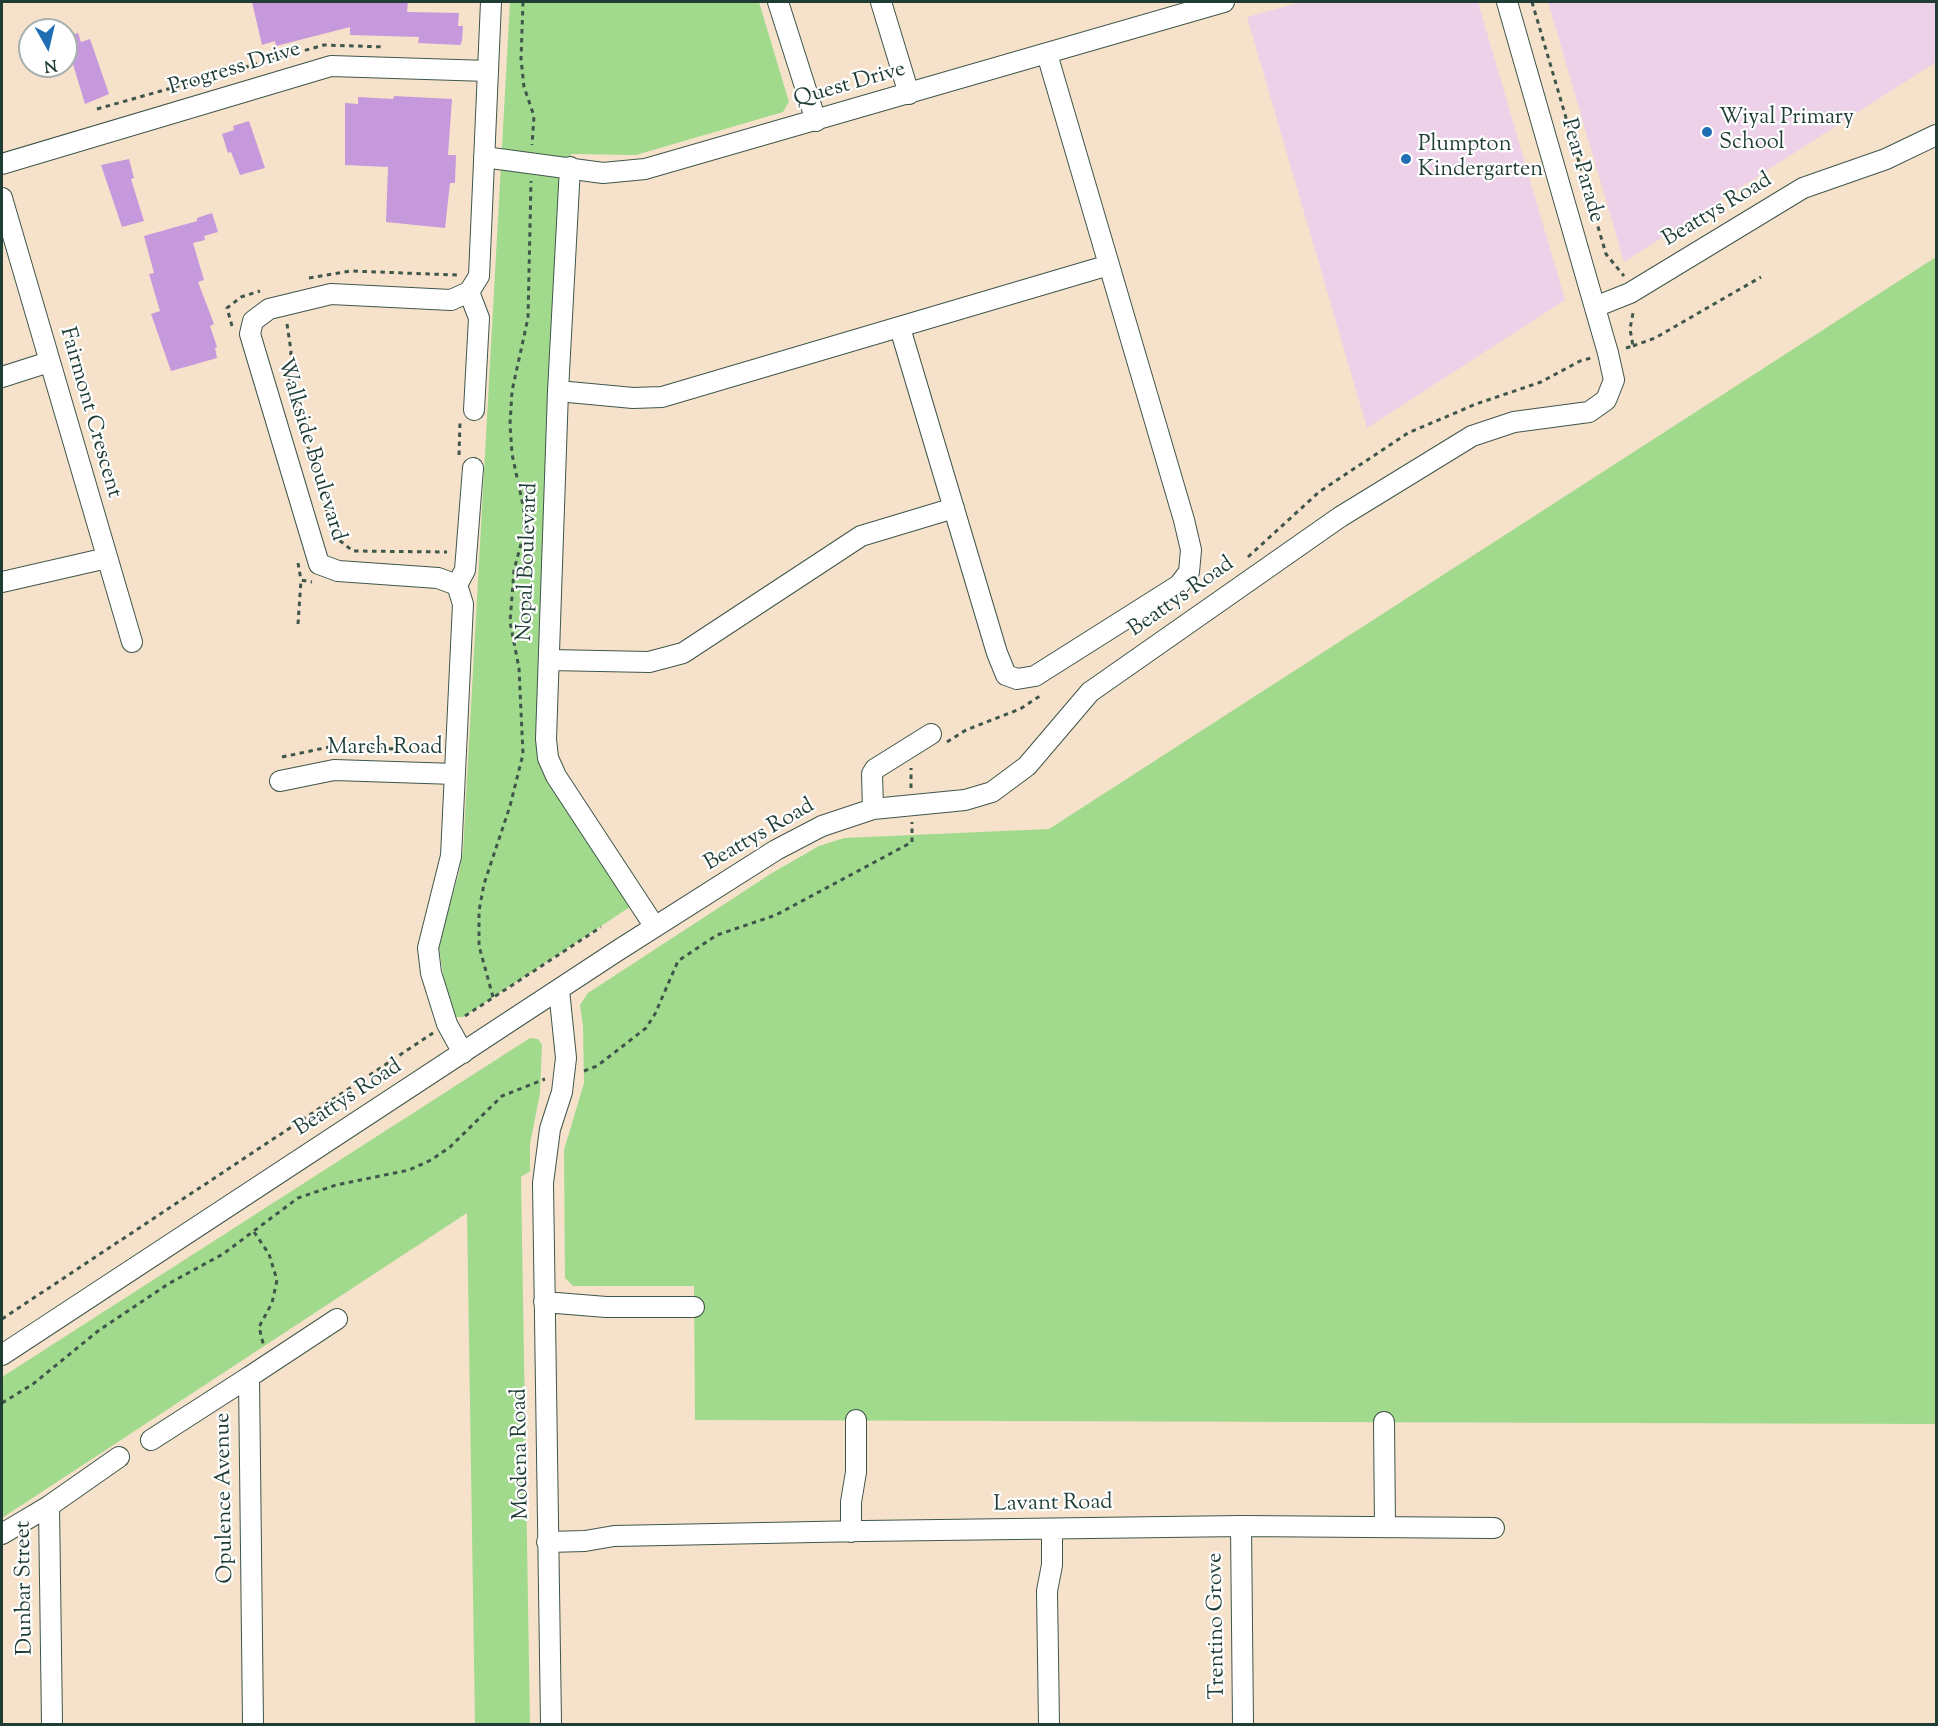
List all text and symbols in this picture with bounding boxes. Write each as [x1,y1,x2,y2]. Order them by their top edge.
north arrow [18,18,78,78]
street label: Progress Drive [166,37,304,103]
text: N [42,52,58,77]
street label: Quest Drive [791,57,909,115]
place label: Wiyal Primary School [1719,106,1854,158]
street label: Pear Parade [1554,116,1608,226]
marker: Wiyal Primary School [1700,125,1714,139]
place label: Plumpton Kindergarten [1418,133,1543,184]
marker: Plumpton Kindergarten [1399,152,1413,166]
street label: Beattys Road [1659,168,1777,254]
street label: Fairmont Crescent [52,325,126,501]
street label: Walkside Boulevard [270,355,350,545]
street label: Nopal Boulevard [513,482,545,642]
street label: Beattys Road [1124,552,1240,644]
street label: March Road [327,736,443,762]
street label: Beattys Road [700,794,820,878]
street label: Beattys Road [290,1054,408,1144]
street label: Modena Road [508,1388,536,1520]
street label: Opulence Avenue [211,1412,241,1584]
street label: Lavant Road [993,1491,1113,1519]
street label: Dunbar Street [12,1521,40,1655]
street label: Trentino Grove [1204,1552,1232,1700]

